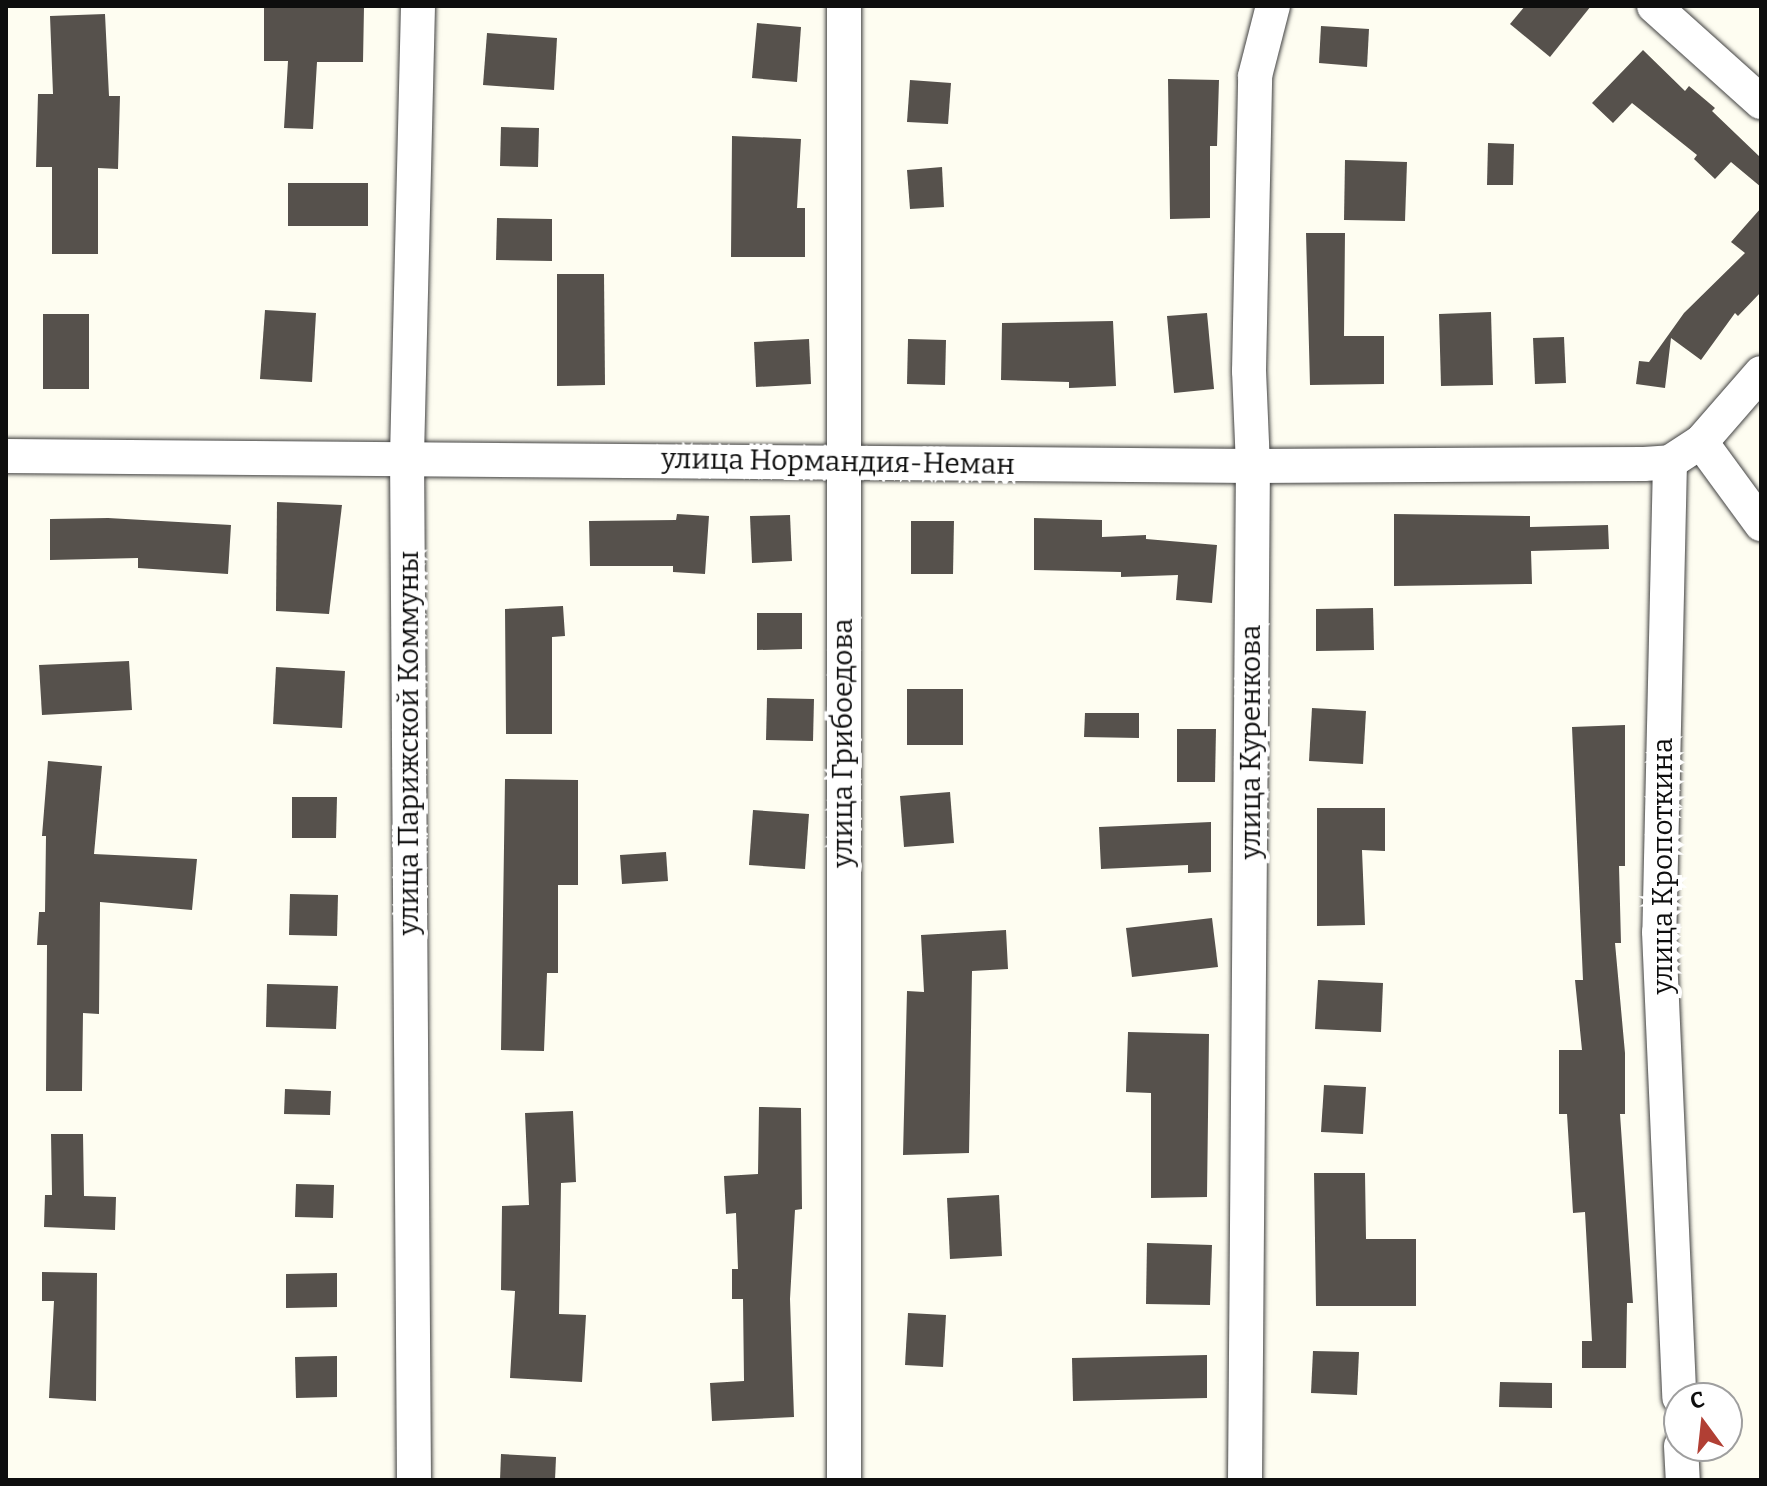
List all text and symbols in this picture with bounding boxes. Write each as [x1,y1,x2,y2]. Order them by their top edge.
street label: улица Нормандия-Неман [661,442,1015,482]
street label: улица Парижской Коммуны [392,551,426,935]
street label: улица Грибоедова [826,618,860,868]
street label: улица Куренкова [1234,625,1268,859]
street label: улица Кропоткина [1646,738,1680,994]
north arrow [1663,1382,1743,1462]
text: С [1687,1385,1707,1415]

